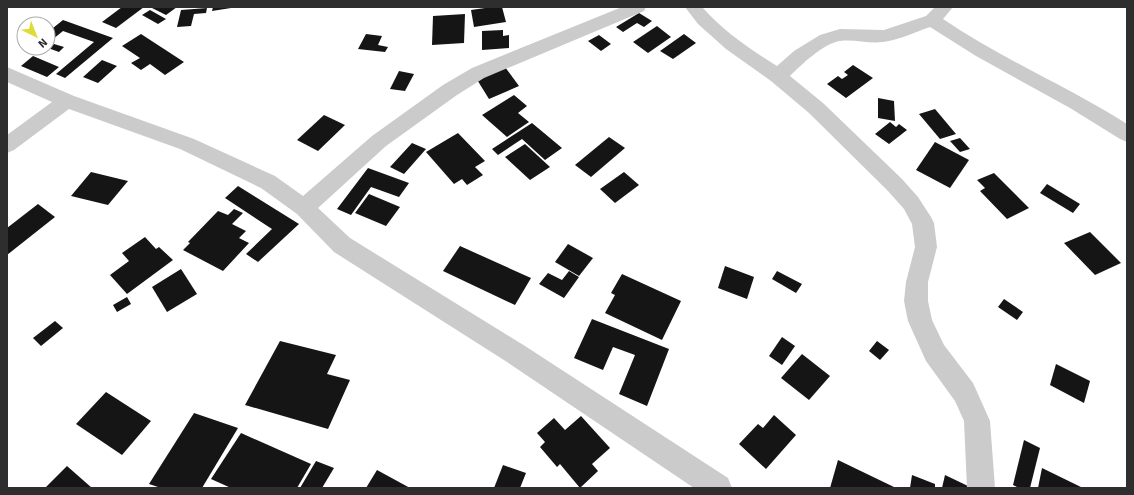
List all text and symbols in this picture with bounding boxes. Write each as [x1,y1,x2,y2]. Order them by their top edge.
north arrow [16,16,56,56]
text: N [35,36,50,50]

